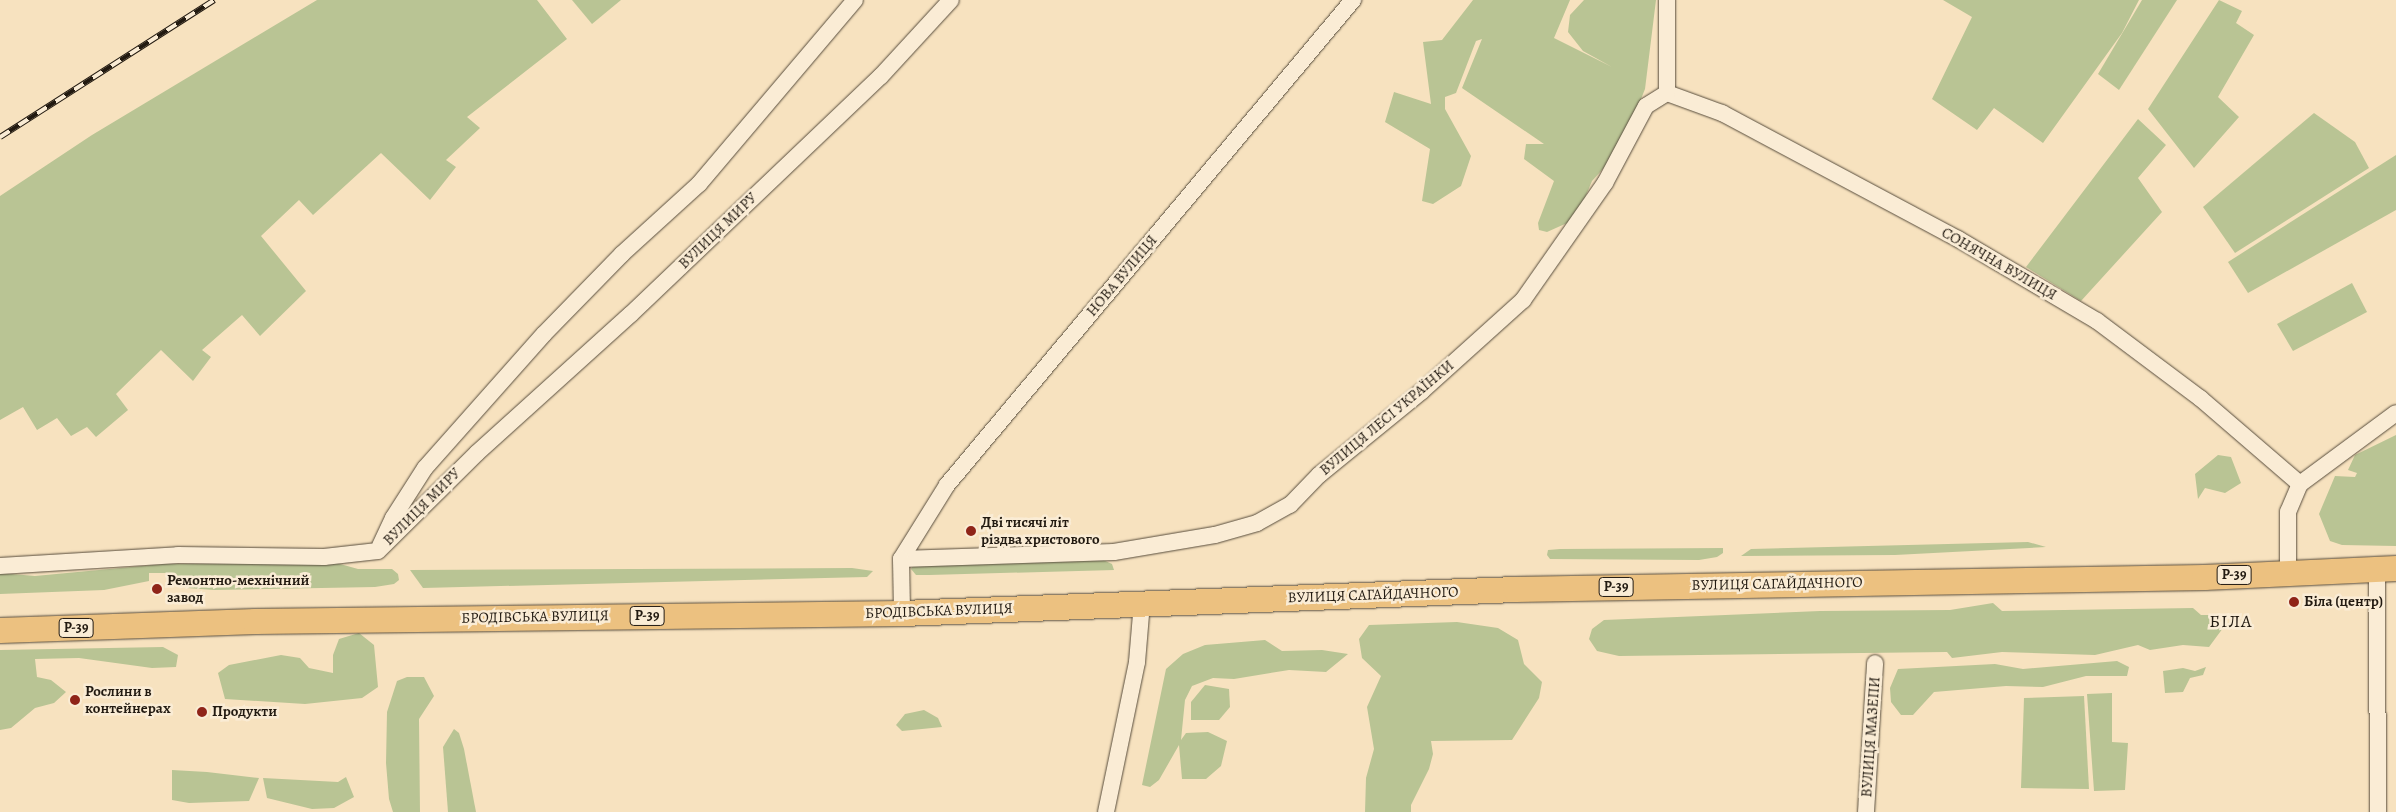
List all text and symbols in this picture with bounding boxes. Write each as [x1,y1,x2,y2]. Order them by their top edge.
street label: ВУЛИЦЯ МИРУ [675,189,761,273]
street label: СОНЯЧНА ВУЛИЦЯ [1938,224,2060,304]
street label: НОВА ВУЛИЦЯ [1083,232,1161,320]
street label: ВУЛИЦЯ ЛЕСІ УКРАЇНКИ [1316,357,1458,479]
street label: ВУЛИЦЯ МИРУ [380,465,464,549]
place label: Дві тисячі літ різдва христового [981,513,1100,548]
marker: Дві тисячі літ різдва христового [965,525,977,537]
road number: Р-39 [2216,564,2252,586]
place label: Ремонтно-мехнічний завод [167,571,309,606]
street label: ВУЛИЦЯ САГАЙДАЧНОГО [1691,574,1863,594]
road number: Р-39 [1598,576,1634,598]
marker: Ремонтно-мехнічний завод [151,583,163,595]
street label: ВУЛИЦЯ САГАЙДАЧНОГО [1287,583,1459,607]
place label: Біла (центр) [2304,593,2383,611]
marker: Біла (центр) [2288,596,2300,608]
street label: БРОДІВСЬКА ВУЛИЦЯ [865,599,1013,623]
road number: Р-39 [630,604,664,628]
street label: БРОДІВСЬКА ВУЛИЦЯ [461,607,609,627]
district label: БІЛА [2209,610,2253,632]
road number: Р-39 [58,616,94,640]
street label: ВУЛИЦЯ МАЗЕПИ [1858,676,1884,798]
place label: Рослини в контейнерах [85,682,171,717]
marker: Рослини в контейнерах [69,694,81,706]
place label: Продукти [212,703,277,721]
marker: Продукти [196,706,208,718]

